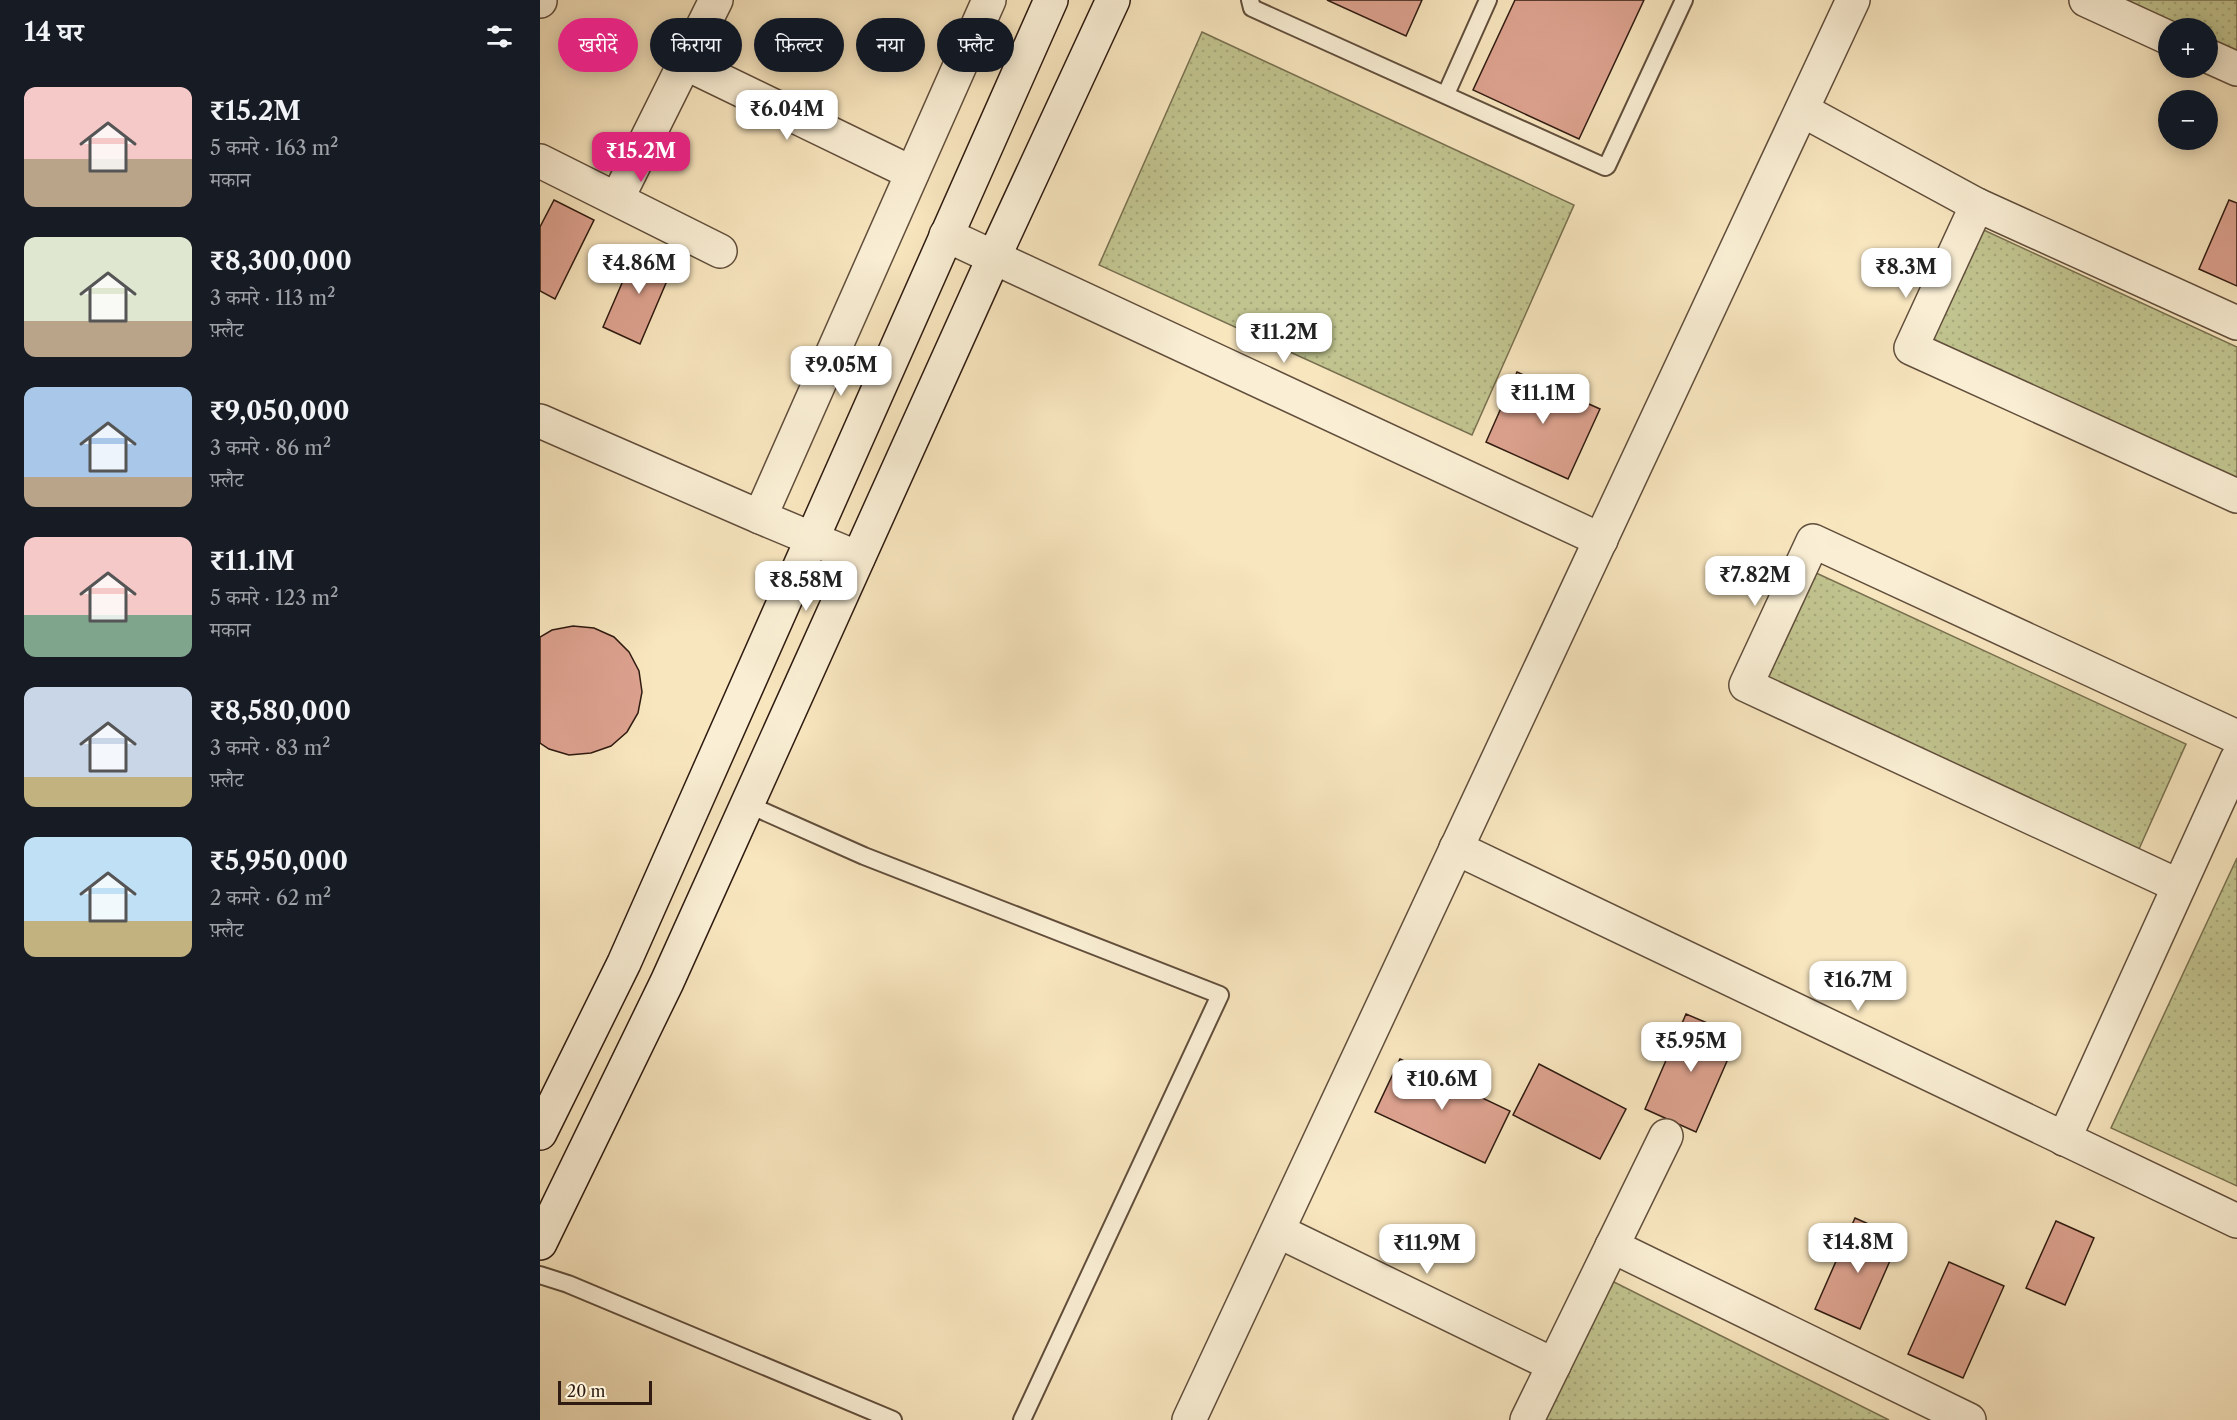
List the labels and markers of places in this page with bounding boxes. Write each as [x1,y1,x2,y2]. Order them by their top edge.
pin: ₹6.04M [738,90,836,141]
pin: ₹15.2M [592,132,690,183]
pin: ₹4.86M [590,244,688,295]
pin: ₹8.3M [1864,248,1948,299]
pin: ₹11.2M [1235,313,1333,364]
pin: ₹9.05M [792,346,890,397]
pin: ₹11.1M [1494,374,1592,425]
pin: ₹7.82M [1706,556,1804,607]
pin: ₹8.58M [757,561,855,612]
pin: ₹16.7M [1809,961,1907,1012]
pin: ₹5.95M [1642,1022,1740,1073]
pin: ₹10.6M [1393,1060,1491,1111]
pin: ₹14.8M [1809,1223,1907,1274]
pin: ₹11.9M [1378,1224,1476,1275]

